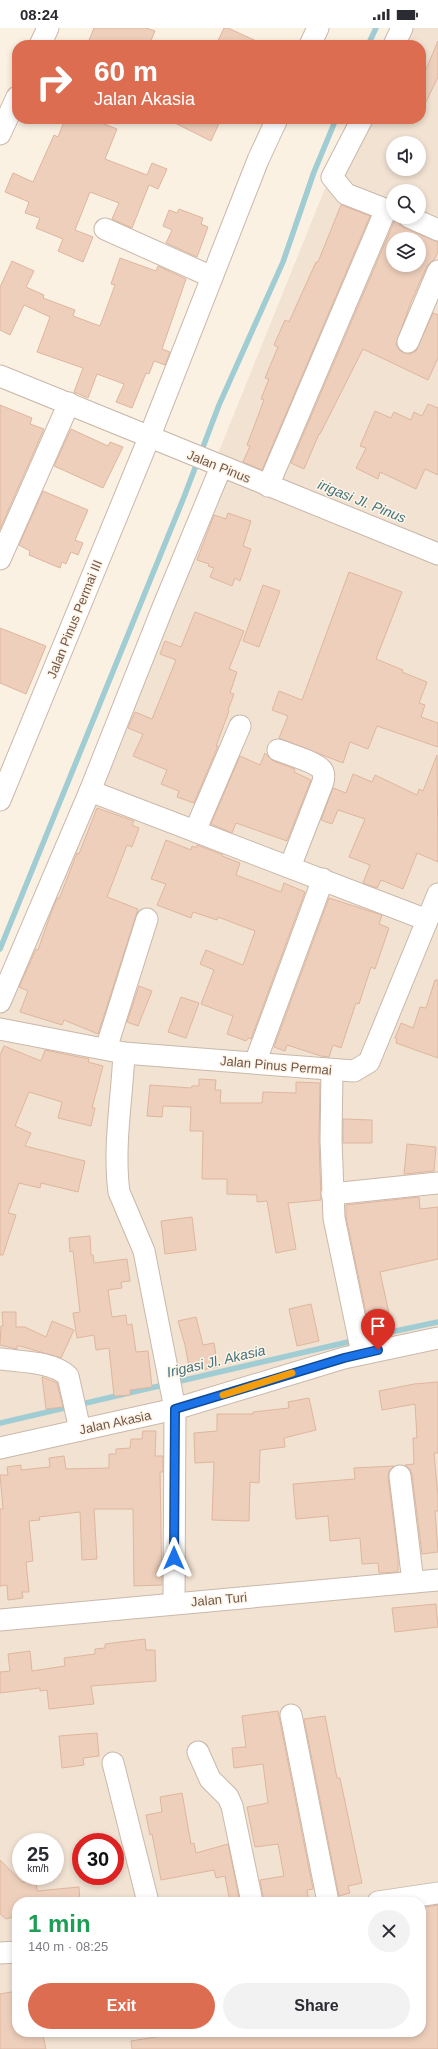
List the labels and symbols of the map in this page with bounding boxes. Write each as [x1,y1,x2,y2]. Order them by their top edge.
street label: Jalan Pinus [185,447,253,486]
water label: irigasi Jl. Pinus [316,476,408,526]
street label: Jalan Pinus Permai III [44,558,105,681]
street label: Jalan Pinus Permai [220,1053,333,1078]
pin [361,1309,395,1350]
water label: Irigasi Jl. Akasia [165,1342,267,1380]
street label: Jalan Akasia [78,1407,153,1437]
position arrow [153,1537,195,1579]
street label: Jalan Turi [190,1590,248,1609]
speed limit sign: 30 [72,1833,124,1885]

